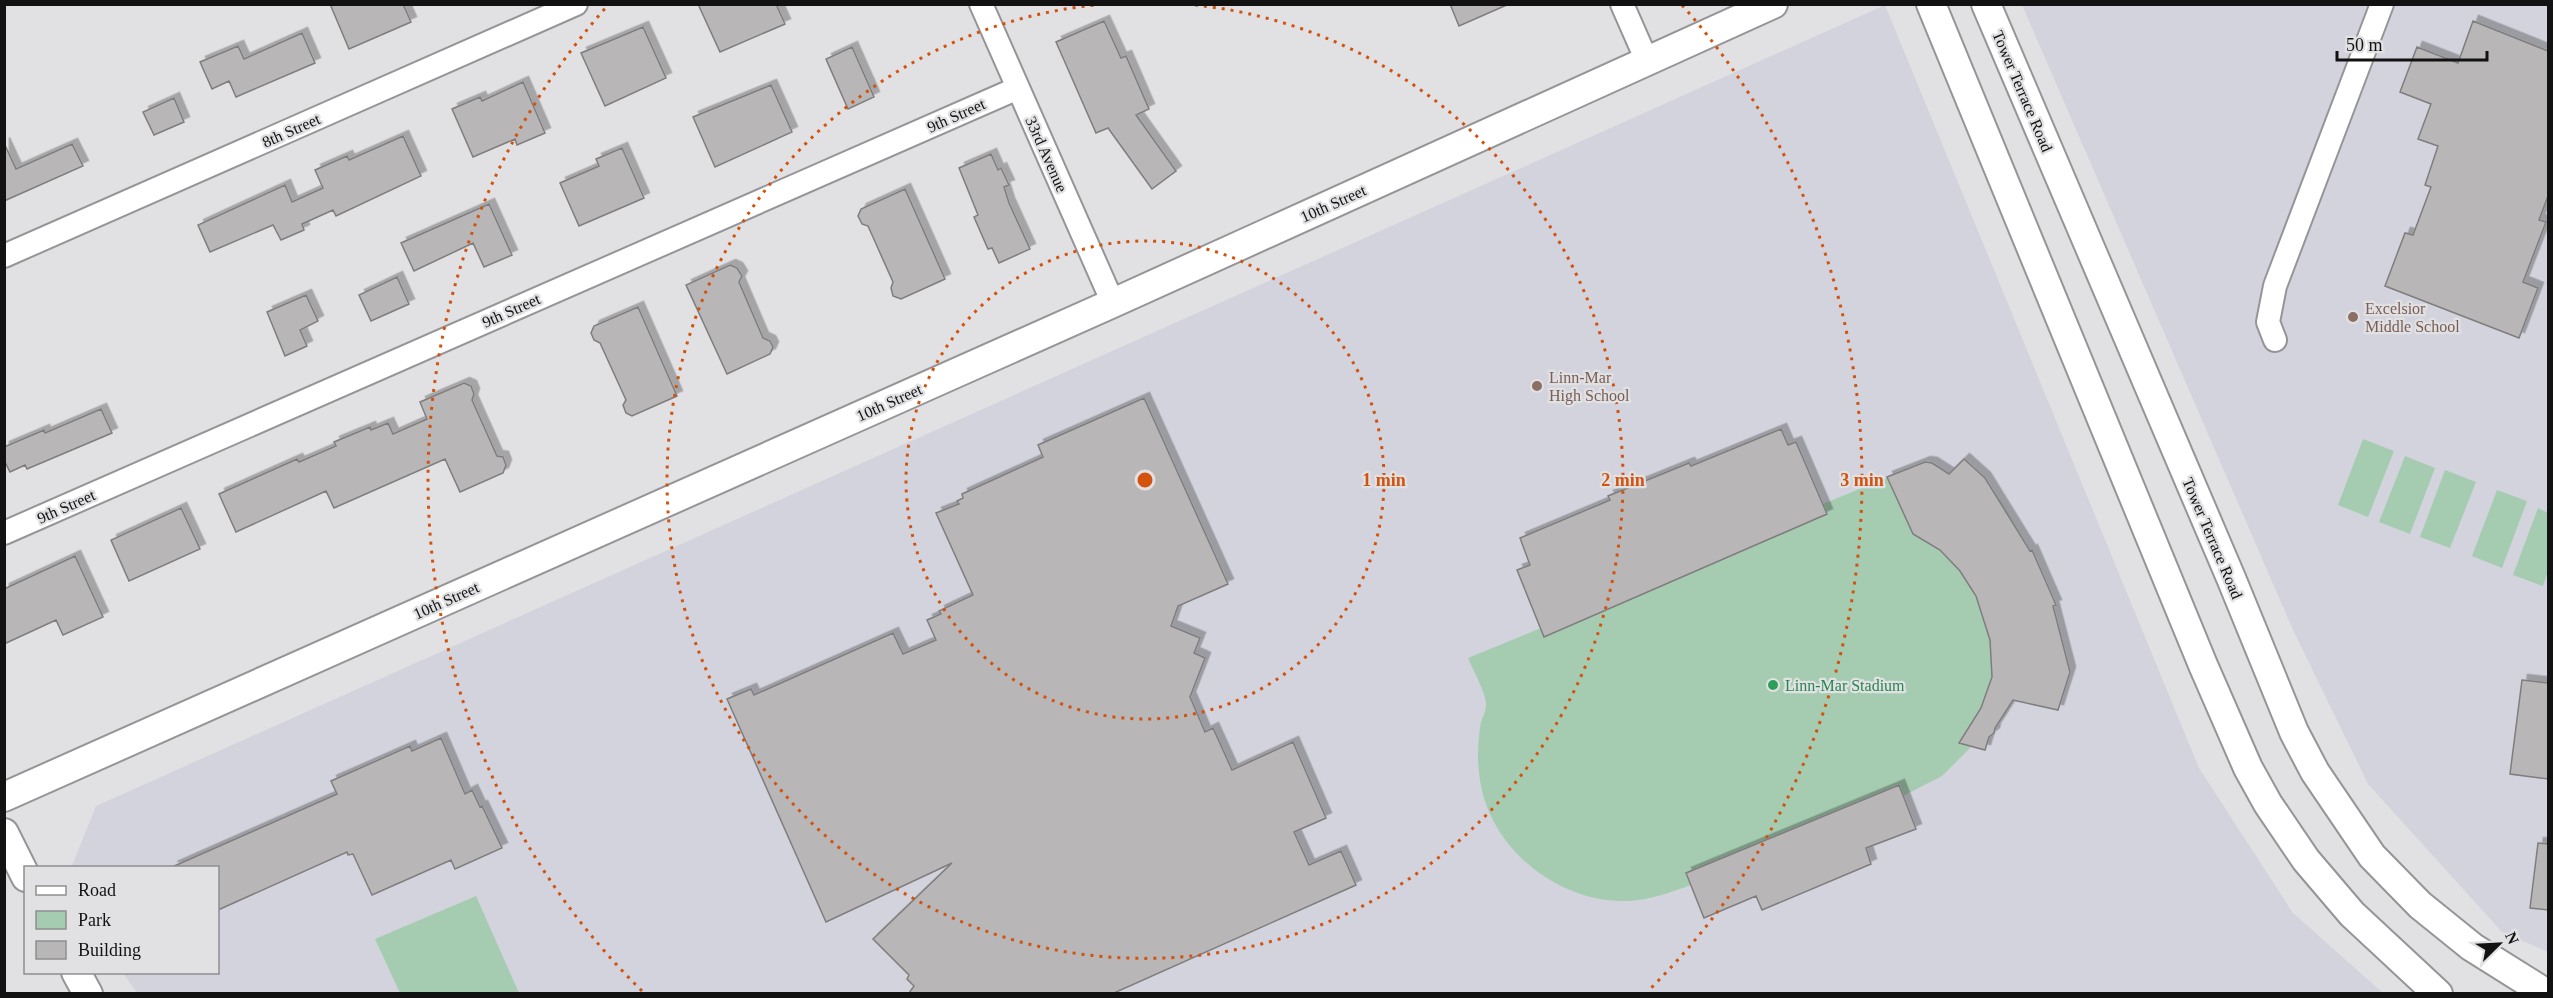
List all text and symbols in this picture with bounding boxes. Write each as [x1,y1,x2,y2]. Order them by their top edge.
scale bar [2337,24,2487,62]
street label: Tower Terrace Road [1989,28,2056,154]
text: 50 m [2346,35,2383,55]
street label: 9th Street [925,95,988,136]
street label: 8th Street [260,110,323,151]
street label: 33rd Avenue [1022,114,1071,195]
street label: 10th Street [1298,181,1369,225]
street label: 9th Street [480,290,543,331]
place label: Excelsior Middle School [2365,300,2460,335]
marker: Excelsior Middle School [2346,310,2360,324]
place label: Linn-Mar High School [1549,369,1630,405]
marker: Linn-Mar High School [1530,379,1544,393]
street label: 10th Street [854,380,925,424]
centre of rings [1135,470,1155,490]
text: 1 min [1362,470,1406,490]
text: 2 min [1601,470,1645,490]
text: 3 min [1840,470,1884,490]
street label: Tower Terrace Road [2179,475,2246,601]
street label: 9th Street [35,486,98,527]
street label: 10th Street [411,578,482,622]
place label: Linn-Mar Stadium [1785,677,1905,694]
marker: Linn-Mar Stadium [1766,678,1780,692]
legend [24,866,219,974]
text: Road [78,880,116,900]
text: Park [78,910,111,930]
north arrow [2469,914,2529,974]
text: N [2502,929,2523,947]
text: Building [78,940,141,960]

